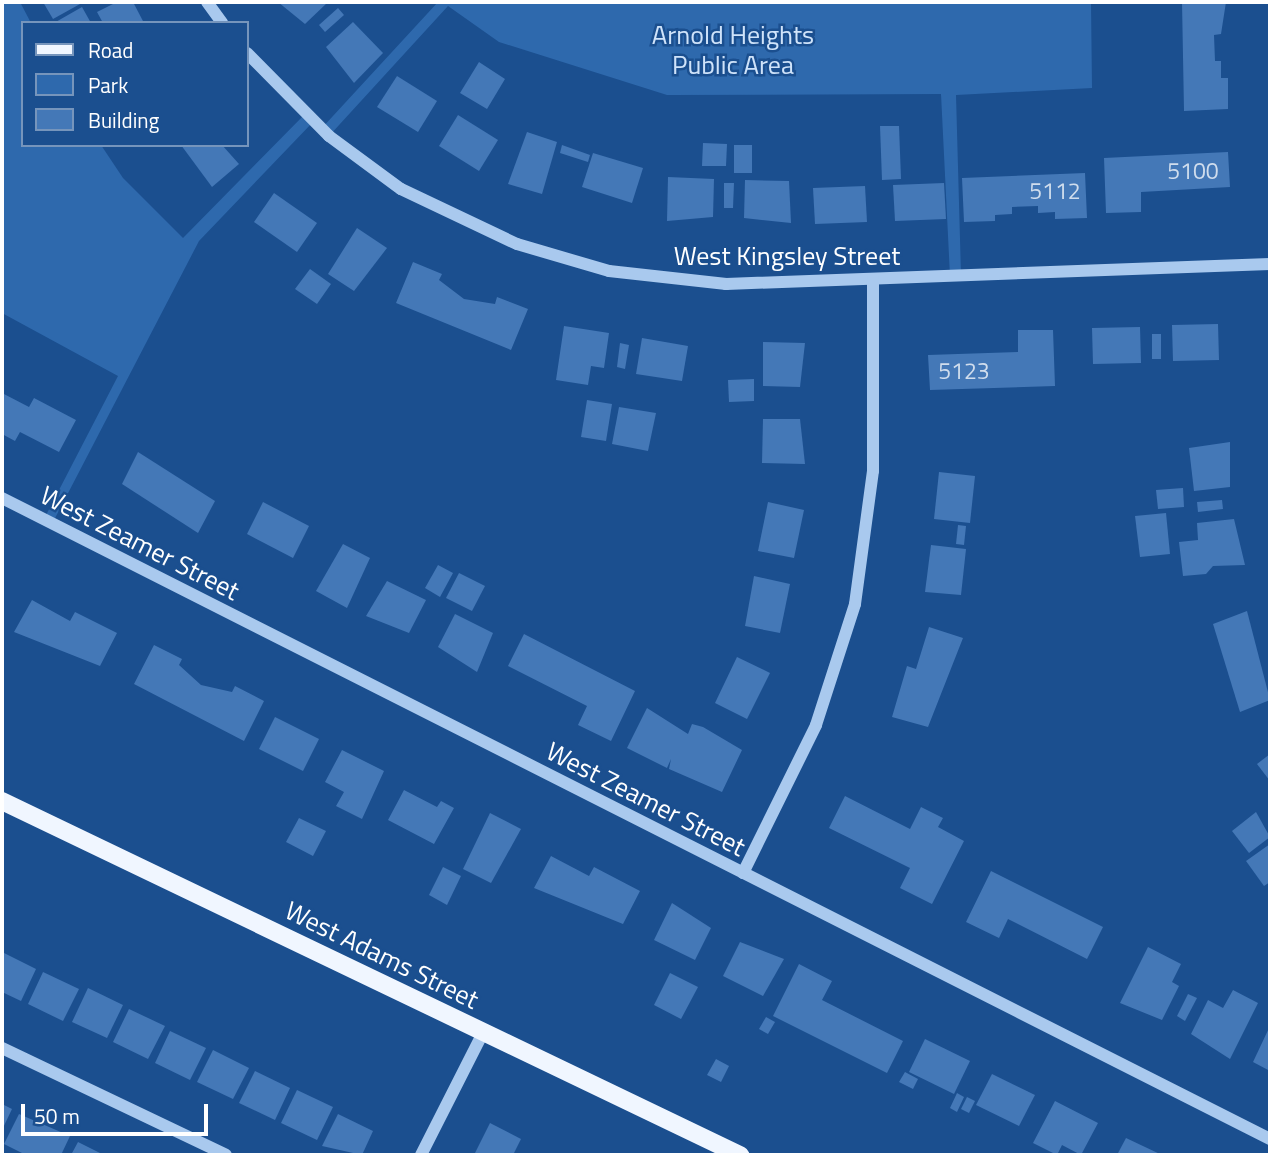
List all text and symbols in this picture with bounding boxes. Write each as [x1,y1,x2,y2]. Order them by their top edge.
park label: Arnold Heights Public Area [652,19,814,80]
legend [21,21,248,147]
text: Road [88,34,133,66]
text: Park [88,69,128,101]
text: Building [88,104,159,136]
house number: 5100 [1167,157,1219,185]
house number: 5112 [1029,177,1081,205]
street label: West Kingsley Street [674,240,900,272]
house number: 5123 [938,357,990,385]
street label: West Zeamer Street [35,479,245,607]
street label: West Zeamer Street [541,735,751,863]
street label: West Adams Street [280,895,484,1015]
scale bar [24,1090,212,1134]
text: 50 m [34,1100,80,1132]

